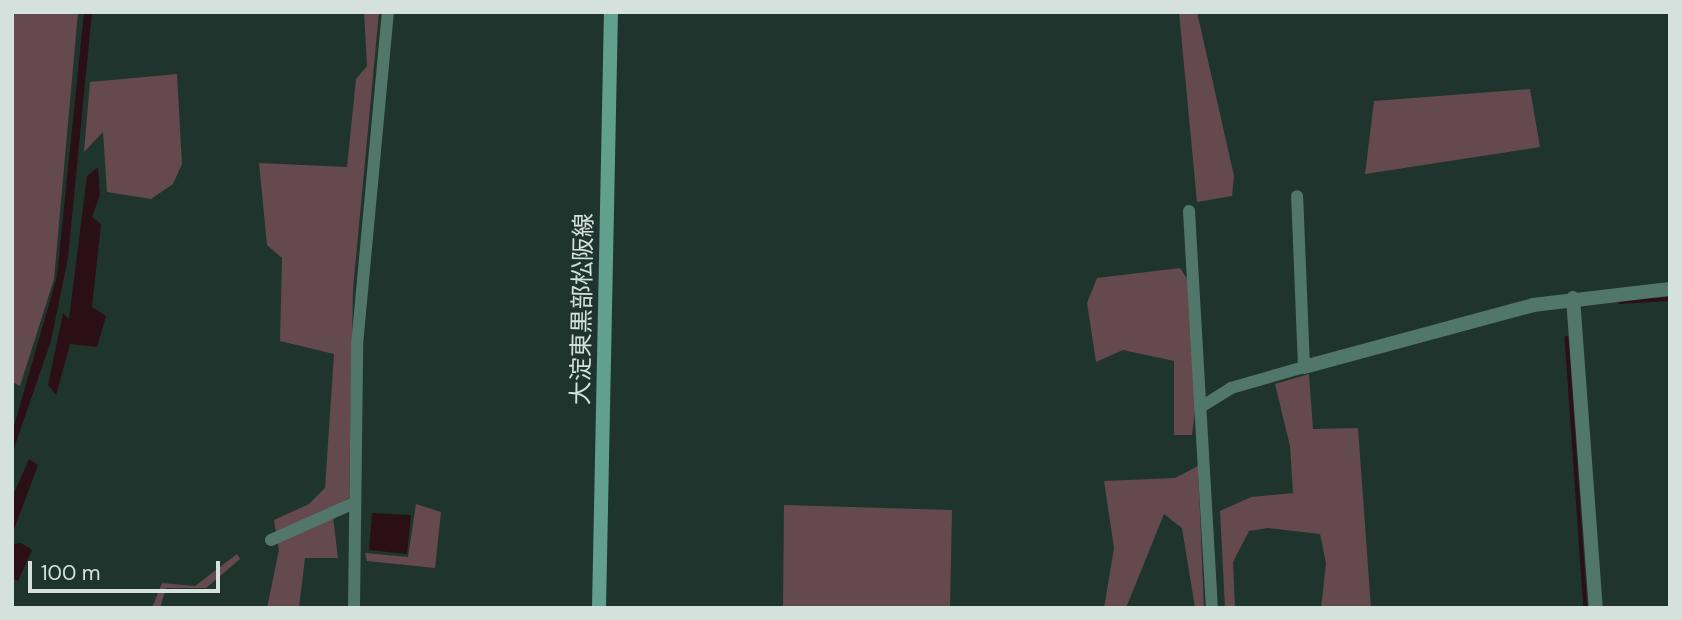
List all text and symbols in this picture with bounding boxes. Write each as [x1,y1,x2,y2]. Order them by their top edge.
street label: 大淀東黒部松阪線 [566,213,598,405]
scale bar [32,546,224,590]
text: 100 m [41,559,101,587]

